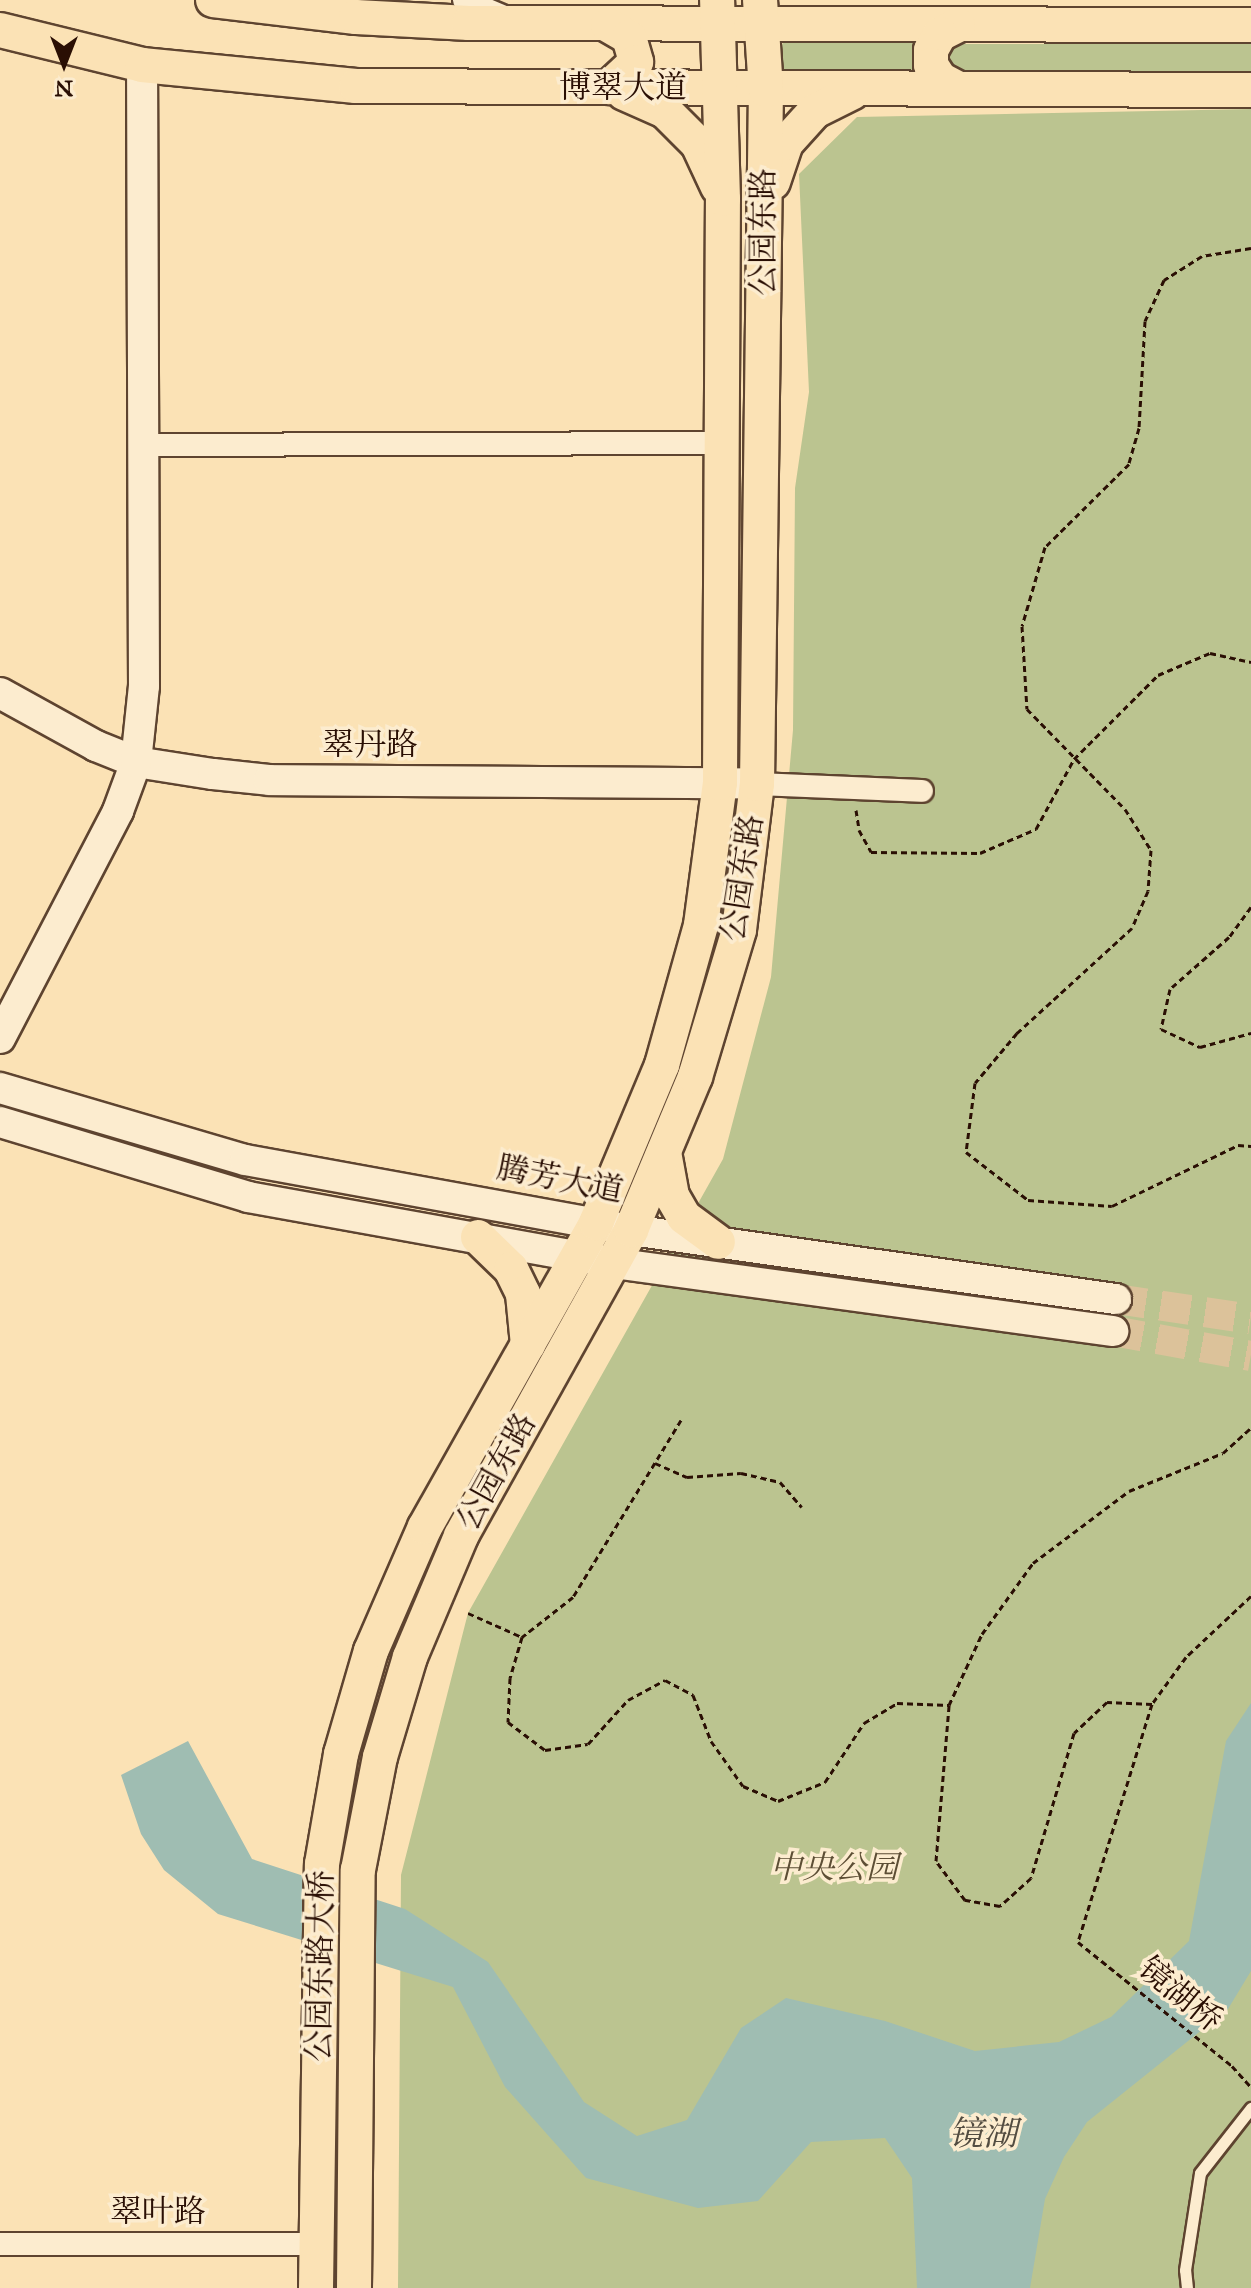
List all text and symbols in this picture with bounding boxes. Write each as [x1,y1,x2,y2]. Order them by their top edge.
north arrow [24,24,104,104]
street label: 博翠大道 [559,69,687,107]
text: N [55,75,73,102]
street label: 公园东路 [745,168,783,296]
street label: 翠丹路 [322,726,418,764]
street label: 公园东路 [714,812,772,944]
street label: 腾芳大道 [494,1149,626,1211]
street label: 公园东路 [449,1407,545,1537]
park label: 中央公园 [770,1849,898,1887]
street label: 公园东路大桥 [300,1870,342,2062]
street label: 镜湖桥 [1131,1950,1229,2040]
water label: 镜湖 [949,2114,1017,2154]
street label: 翠叶路 [110,2193,206,2231]

